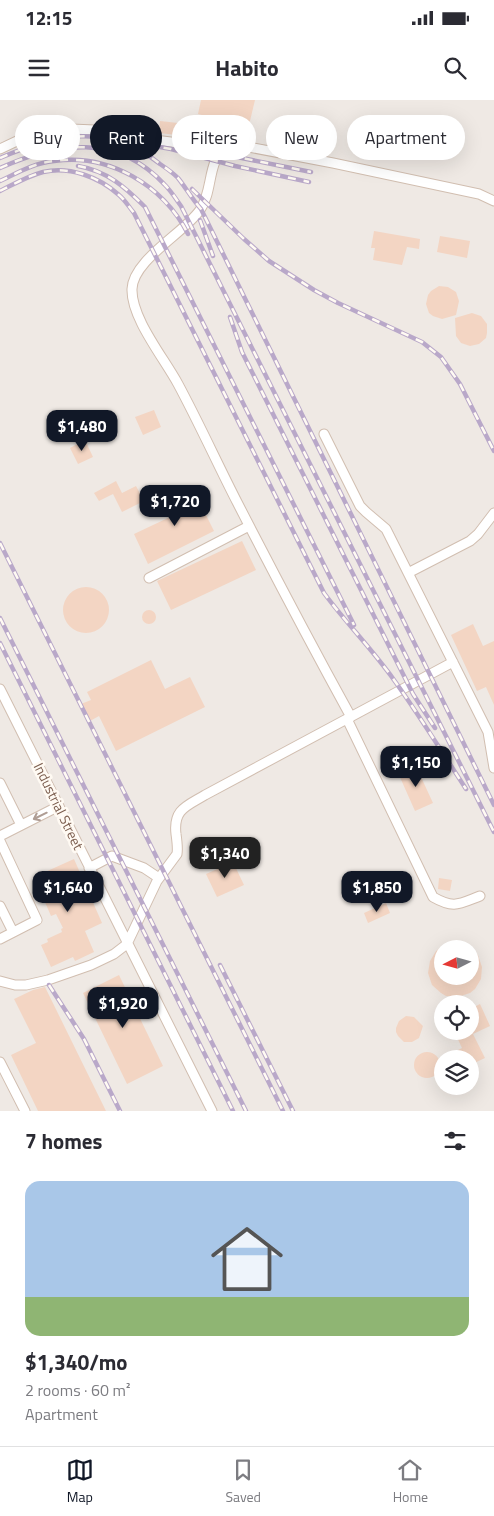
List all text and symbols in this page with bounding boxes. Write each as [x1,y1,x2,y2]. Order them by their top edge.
text: 12:15 [25,3,72,32]
text: Habito [215,51,279,85]
icon: menu [25,54,53,82]
icon: search [441,54,469,82]
chip: Buy [15,115,80,160]
chip: Rent [90,115,162,160]
chip: Filters [172,115,256,160]
chip: New [266,115,337,160]
chip: Apartment [347,115,465,160]
pin: $1,480 [41,410,123,452]
text: $1,480 [57,414,107,438]
pin: $1,720 [134,484,216,527]
text: $1,720 [150,489,200,513]
pin: $1,150 [375,746,457,788]
text: $1,150 [391,750,441,774]
street label: Industrial Street [29,759,89,853]
one-way arrow [33,812,48,821]
pin: $1,340 [184,836,266,879]
text: $1,340 [200,841,250,865]
pin: $1,640 [27,870,109,913]
pin: $1,850 [336,870,418,913]
text: $1,640 [43,875,93,899]
text: $1,850 [352,875,402,899]
north arrow [434,940,479,985]
map controls [434,940,479,1095]
pin: $1,920 [82,986,164,1029]
text: $1,920 [98,991,148,1015]
button: locate [434,995,479,1040]
button: layers [434,1050,479,1095]
text: 7 homes [25,1125,102,1157]
icon: filters [441,1127,469,1155]
icon: home [202,1214,292,1304]
text: $1,340/mo [25,1346,127,1378]
text: 2 rooms · 60 m² [25,1378,130,1402]
text: Apartment [25,1402,98,1426]
tab: Map [66,1456,94,1507]
tab: Saved [225,1456,261,1507]
tab: Home [393,1456,428,1507]

